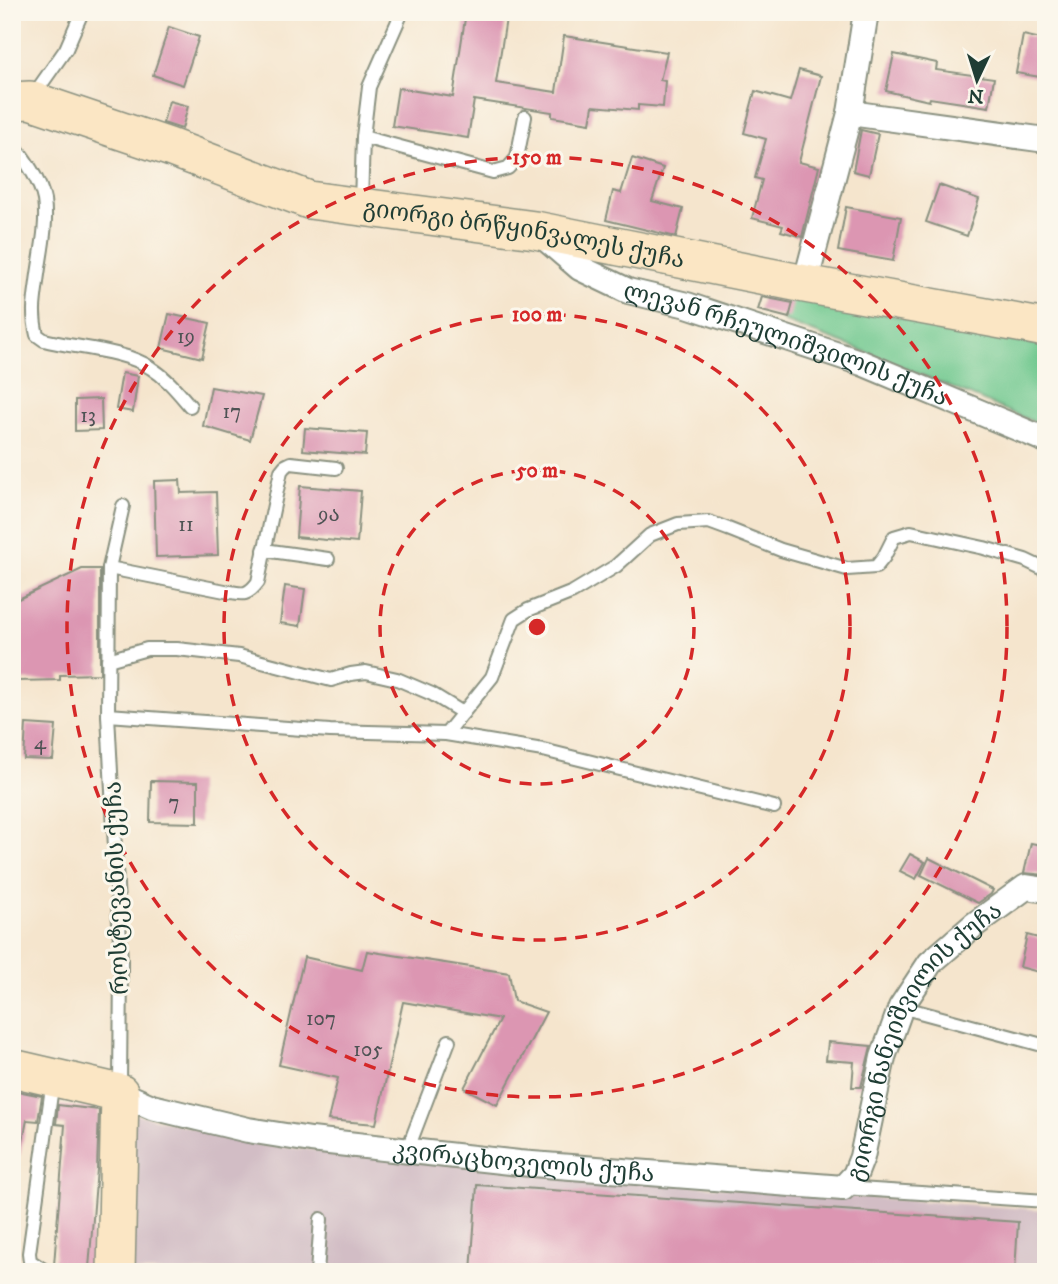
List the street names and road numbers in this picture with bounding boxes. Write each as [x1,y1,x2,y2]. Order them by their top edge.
street label: გიორგი ბრწყინვალეს ქუჩა [361,193,687,276]
street label: ლევან რჩეულიშვილის ქუჩა [620,276,952,413]
street label: როსტევანის ქუჩა [98,781,136,995]
street label: გიორგი ნანეიშვილის ქუჩა [840,896,1008,1185]
street label: კვირაცხოველის ქუჩა [391,1135,656,1189]

